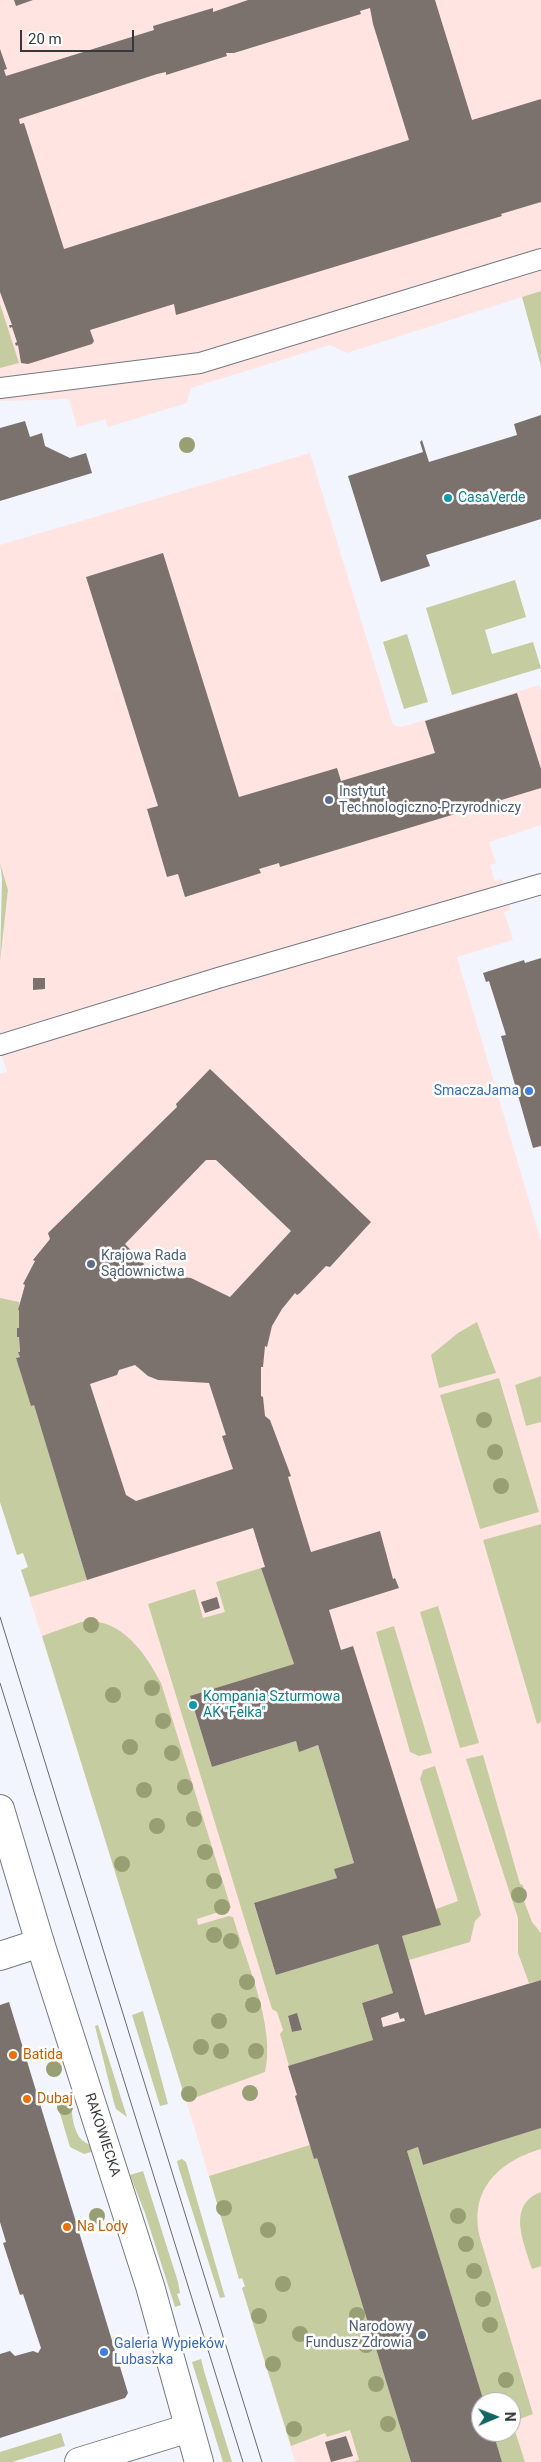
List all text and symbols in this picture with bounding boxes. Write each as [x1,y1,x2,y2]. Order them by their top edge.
scale bar [22,20,136,52]
text: 20 m [28,30,62,48]
place label: CasaVerde [458,490,526,506]
marker: CasaVerde [442,492,454,504]
place label: Instytut Technologiczno-Przyrodniczy [339,784,521,816]
marker: Instytut Technologiczno-Przyrodniczy [323,794,335,806]
place label: SmaczaJama [434,1083,519,1099]
marker: SmaczaJama [523,1085,535,1097]
place label: Krajowa Rada Sądownictwa [101,1248,187,1280]
marker: Krajowa Rada Sądownictwa [85,1258,97,1270]
place label: Kompania Szturmowa AK "Felka" [203,1689,340,1721]
marker: Kompania Szturmowa AK "Felka" [187,1699,199,1711]
place label: Batida [23,2047,63,2063]
marker: Batida [7,2049,19,2061]
place label: Dubaj [37,2091,73,2107]
street label: RAKOWIECKA [81,2091,123,2179]
marker: Dubaj [21,2093,33,2105]
place label: Na Lody [77,2219,128,2235]
marker: Na Lody [61,2221,73,2233]
place label: Narodowy Fundusz Zdrowia [305,2319,412,2352]
marker: Narodowy Fundusz Zdrowia [416,2329,428,2341]
place label: Galeria Wypieków Lubaszka [114,2336,225,2368]
marker: Galeria Wypieków Lubaszka [98,2346,110,2358]
north arrow [471,2392,521,2442]
text: N [502,2412,518,2422]

